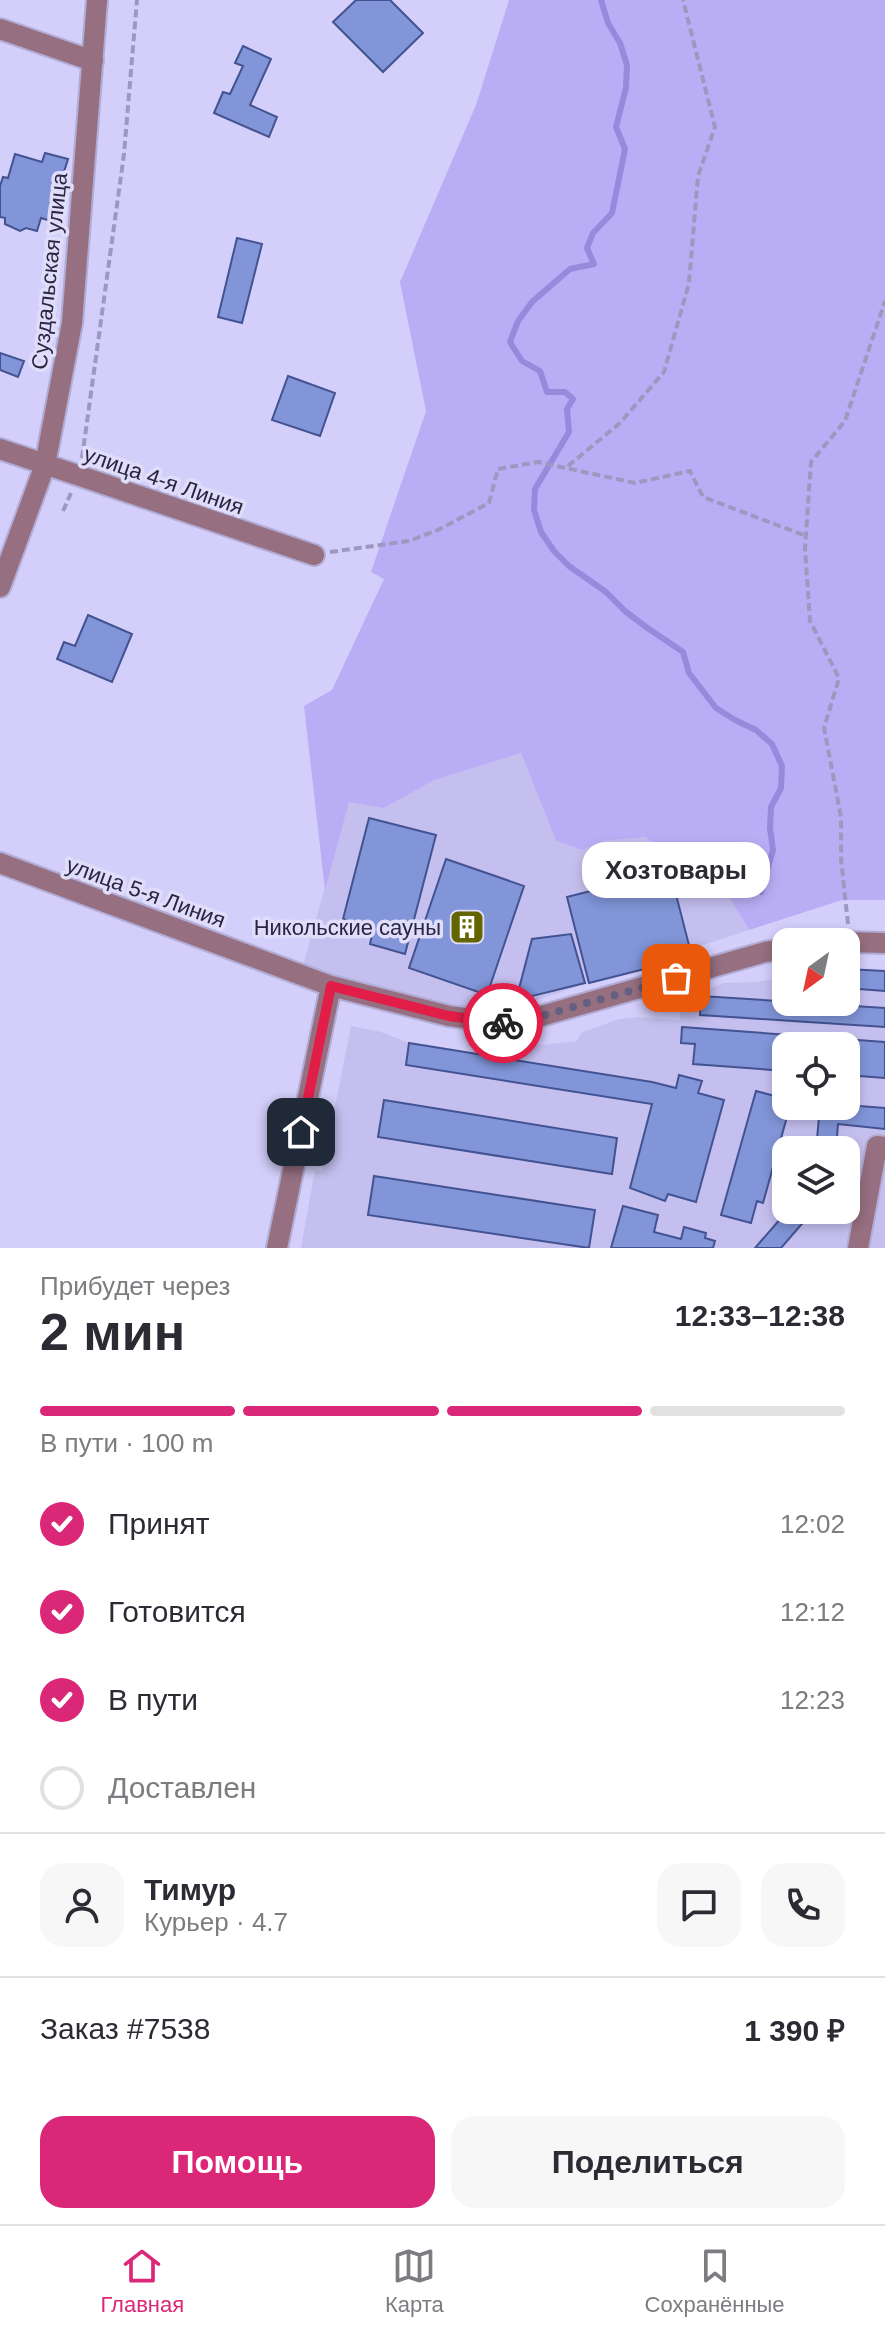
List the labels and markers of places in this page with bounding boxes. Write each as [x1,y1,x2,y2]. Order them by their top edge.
callout: Хозтовары [582,842,770,898]
building icon: Никольские сауны [448,908,486,946]
place label: Никольские сауны [254,915,441,940]
pin [642,944,710,1012]
pin [267,1098,335,1166]

